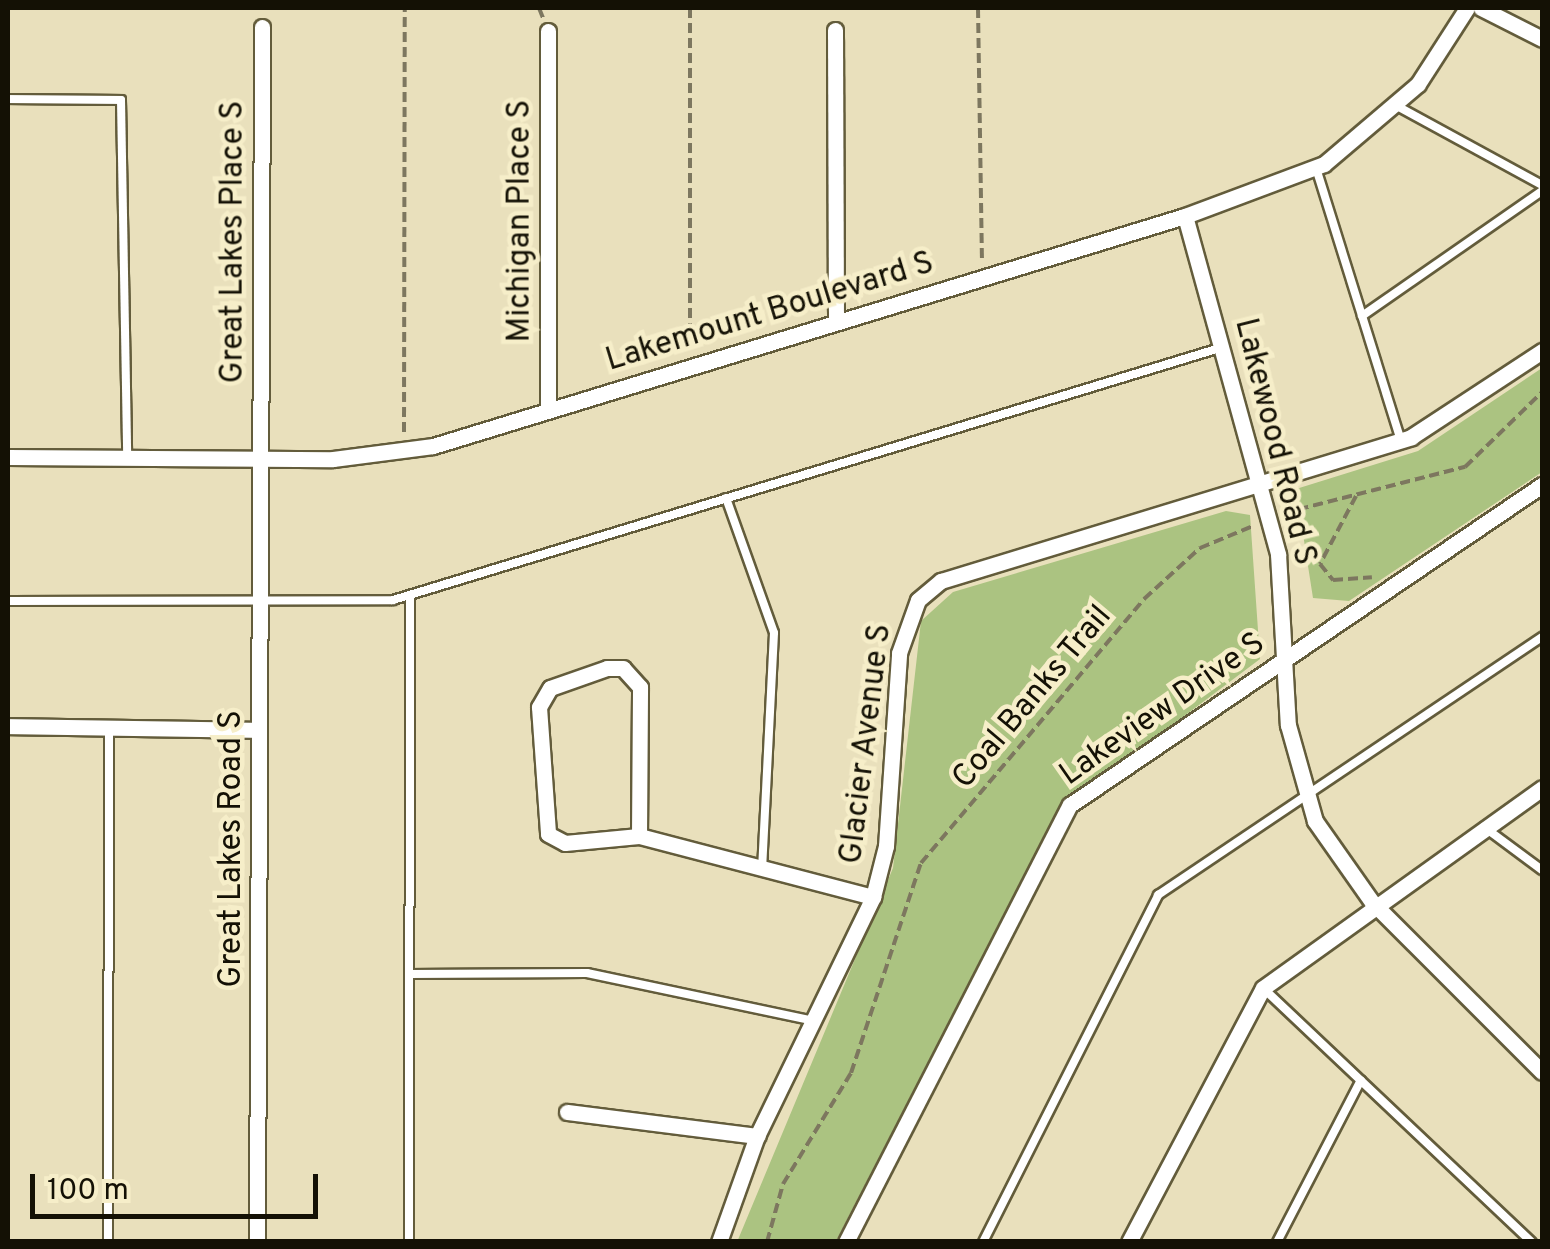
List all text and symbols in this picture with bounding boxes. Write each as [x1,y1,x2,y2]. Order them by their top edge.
street label: Michigan Place S [502,99,540,343]
street label: Great Lakes Place S [215,101,253,383]
street label: Lakemount Boulevard S [602,245,938,381]
street label: Lakewood Road S [1225,315,1323,569]
street label: Coal Banks Trail [945,598,1121,798]
street label: Glacier Avenue S [833,621,901,867]
street label: Lakeview Drive S [1053,625,1273,795]
street label: Great Lakes Road S [213,710,251,988]
scale bar [35,1154,322,1216]
text: 100 m [47,1173,129,1210]

